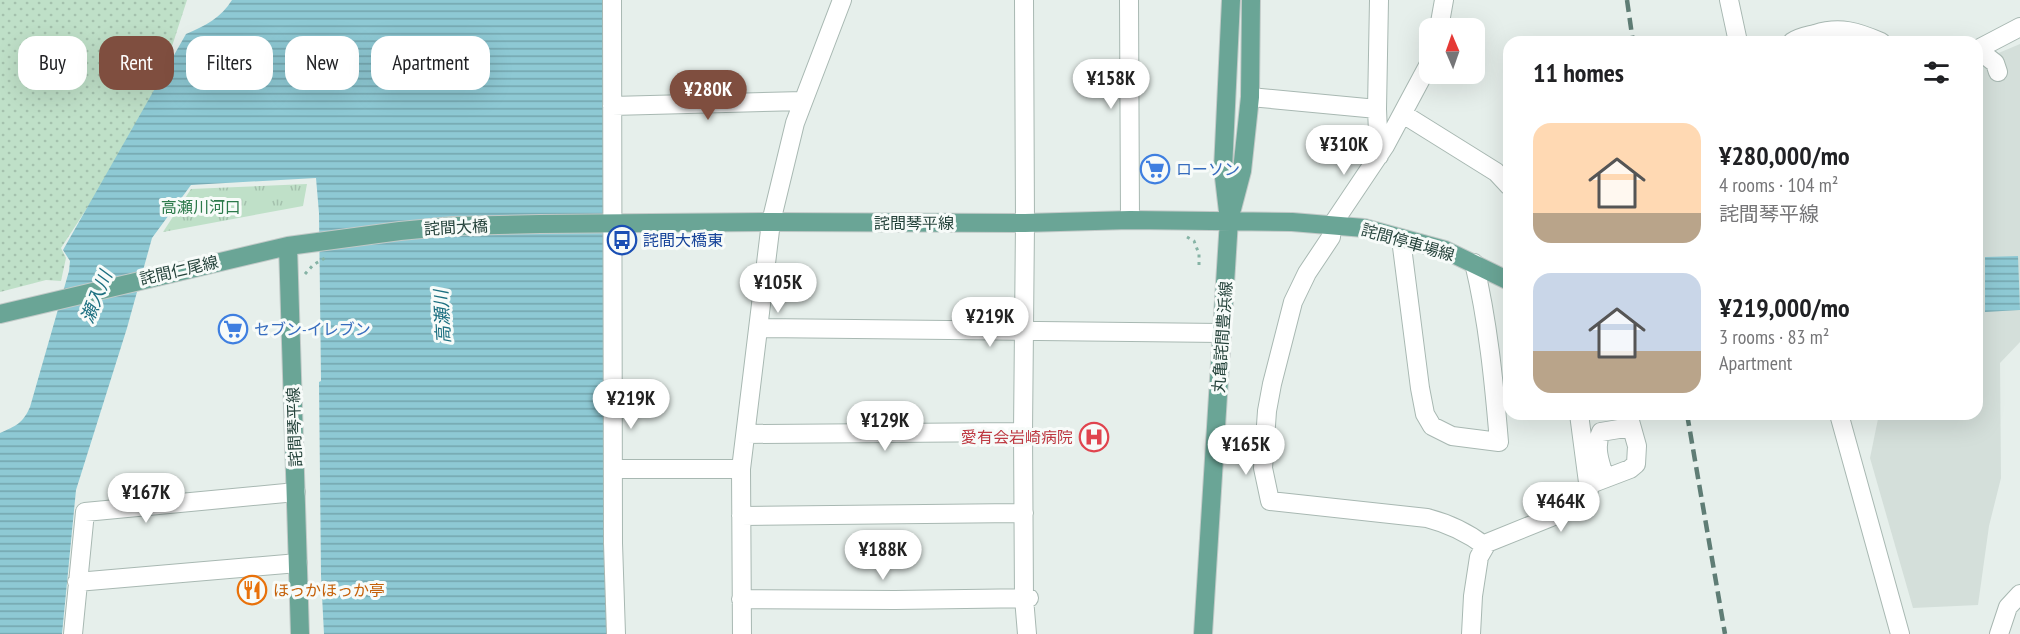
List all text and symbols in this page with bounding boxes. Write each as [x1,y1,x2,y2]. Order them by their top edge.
north arrow [1419,18,1485,84]
map controls [1419,18,1485,84]
chip: Buy [18,36,87,90]
chip: Rent [99,36,174,90]
chip: Filters [186,36,273,90]
chip: New [285,36,359,90]
chip: Apartment [371,36,490,90]
text: 11 homes [1533,56,1624,89]
icon: filters [1920,56,1953,89]
pin: ¥158K [1069,59,1153,110]
text: ¥158K [1087,65,1135,91]
pin: ¥280K [666,70,750,121]
text: ¥280K [684,76,732,102]
pin: ¥310K [1302,125,1386,176]
text: ¥310K [1320,131,1368,157]
text: ¥280,000/mo [1719,139,1850,172]
icon: home [1581,147,1653,219]
supermarket icon: ローソン [1139,153,1171,185]
place label: ローソン [1176,159,1240,179]
text: 4 rooms · 104 m² [1719,172,1838,198]
park label: 高瀬川河口 [161,197,241,217]
text: 詫間琴平線 [1719,201,1819,227]
street label: 詫間琴平線 [874,213,954,233]
street label: 詫間大橋 [424,215,488,239]
street label: 詫間停車場線 [1359,219,1457,265]
bus stop icon: 詫間大橋東 [606,224,638,256]
place label: 詫間大橋東 [643,230,723,250]
street label: 詫間仁尾線 [138,251,220,289]
pin: ¥105K [736,263,820,314]
water label: 瀬入川 [75,266,118,326]
text: ¥105K [754,269,802,295]
street label: 丸亀詫間豊浜線 [1208,280,1236,394]
water label: 高瀬川 [429,287,455,345]
text: ¥219,000/mo [1719,291,1850,324]
pin: ¥219K [948,297,1032,348]
icon: home [1581,297,1653,369]
text: ¥219K [966,303,1014,329]
supermarket icon: セブン-イレブン [217,313,249,345]
place label: セブン-イレブン [254,319,371,339]
text: 3 rooms · 83 m² [1719,324,1829,350]
text: Apartment [1719,350,1792,376]
pin: ¥219K [589,379,673,430]
text: ¥219K [607,385,655,411]
street label: 詫間琴平線 [283,387,305,467]
pin: ¥129K [843,401,927,452]
text: ¥129K [861,407,909,433]
hospital icon: 愛有会岩崎病院 [1078,421,1110,453]
pin: ¥165K [1204,425,1288,476]
place label: 愛有会岩崎病院 [961,427,1073,447]
text: ¥165K [1222,431,1270,457]
pin: ¥167K [104,473,188,524]
text: ¥167K [122,479,170,505]
pin: ¥464K [1519,482,1603,533]
text: ¥464K [1537,488,1585,514]
pin: ¥188K [841,530,925,581]
text: ¥188K [859,536,907,562]
restaurant icon: ほっかほっか亭 [236,574,268,606]
place label: ほっかほっか亭 [273,580,385,600]

